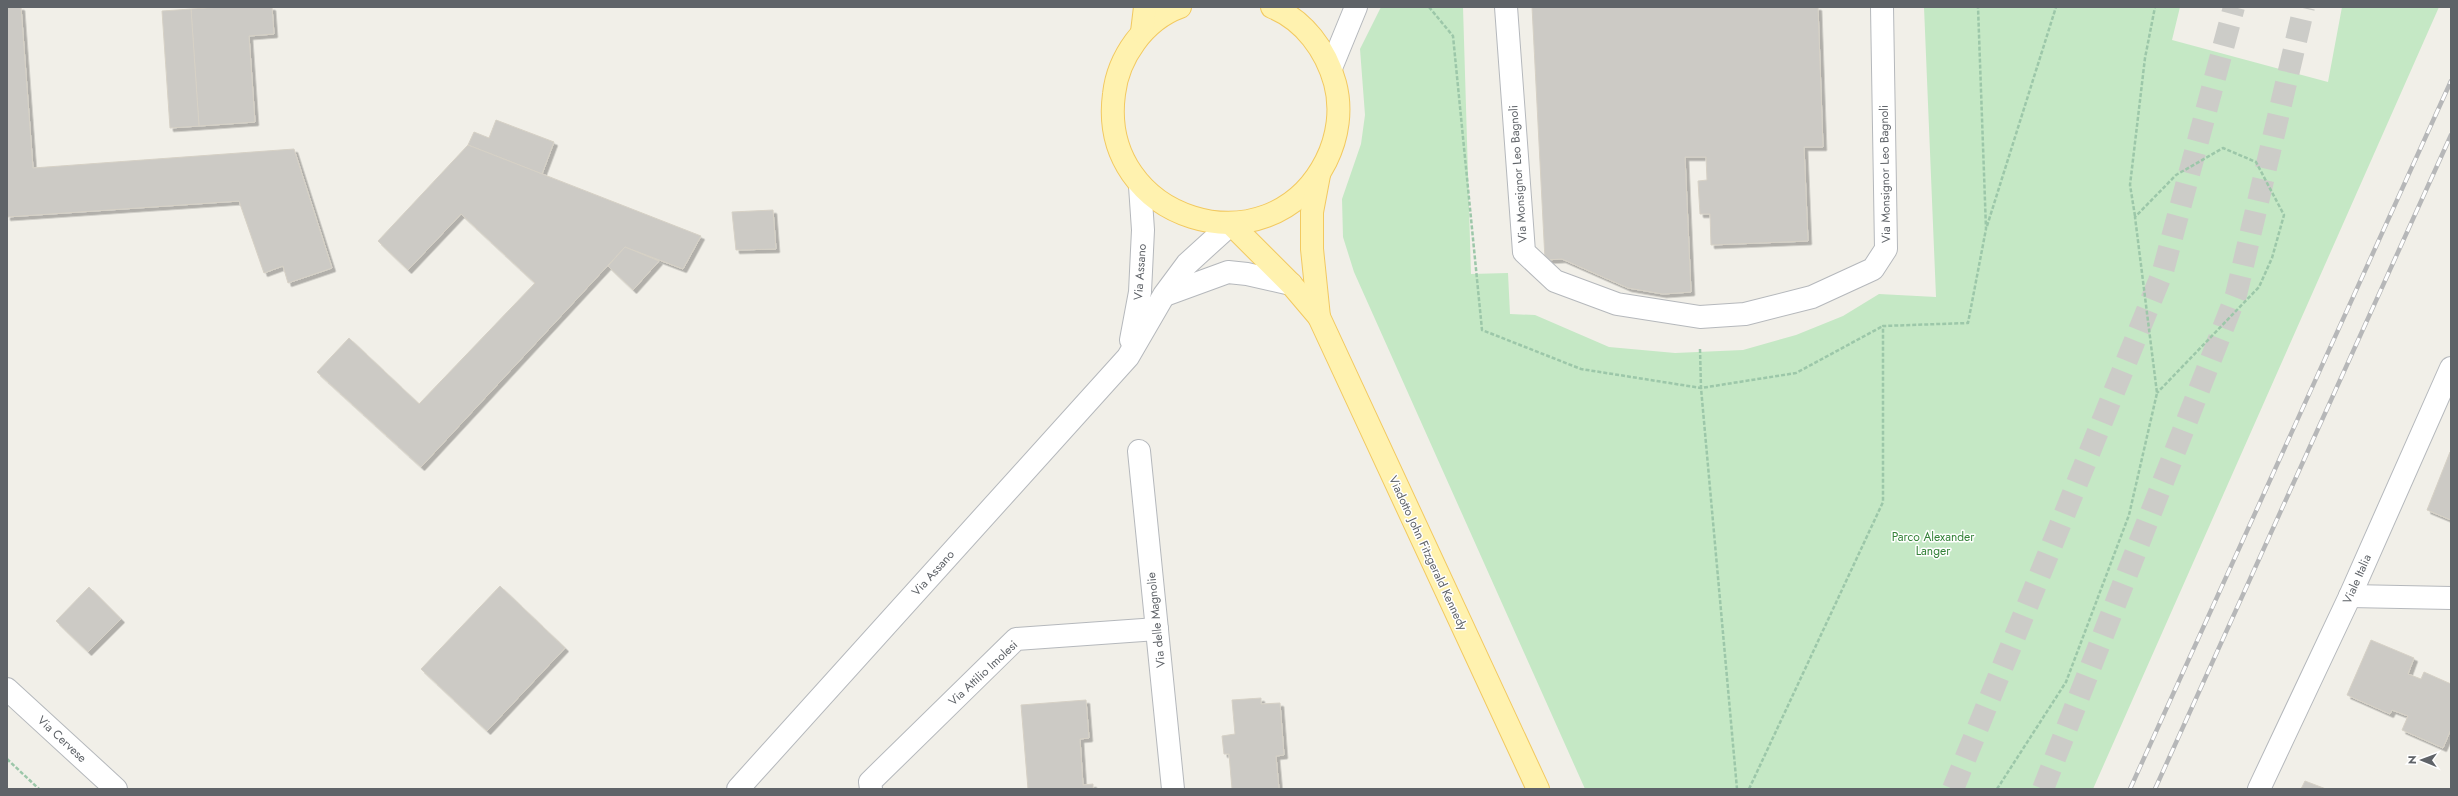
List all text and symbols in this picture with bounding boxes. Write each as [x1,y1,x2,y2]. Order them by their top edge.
street label: Via Monsignor Leo Bagnoli [1504,104,1532,244]
street label: Via Monsignor Leo Bagnoli [1875,105,1895,243]
street label: Via Assano [1129,243,1151,301]
street label: Viadotto John Fitzgerald Kennedy [1384,473,1472,634]
park label: Parco Alexander Langer [1892,528,1975,560]
street label: Via Assano [907,546,959,600]
street label: Viale Italia [2338,551,2376,607]
street label: Via delle Magnolie [1142,571,1170,669]
street label: Via Attilio Imolesi [944,636,1022,710]
street label: Via Cervese [33,711,91,767]
north arrow [2402,740,2442,780]
text: N [2404,755,2420,764]

